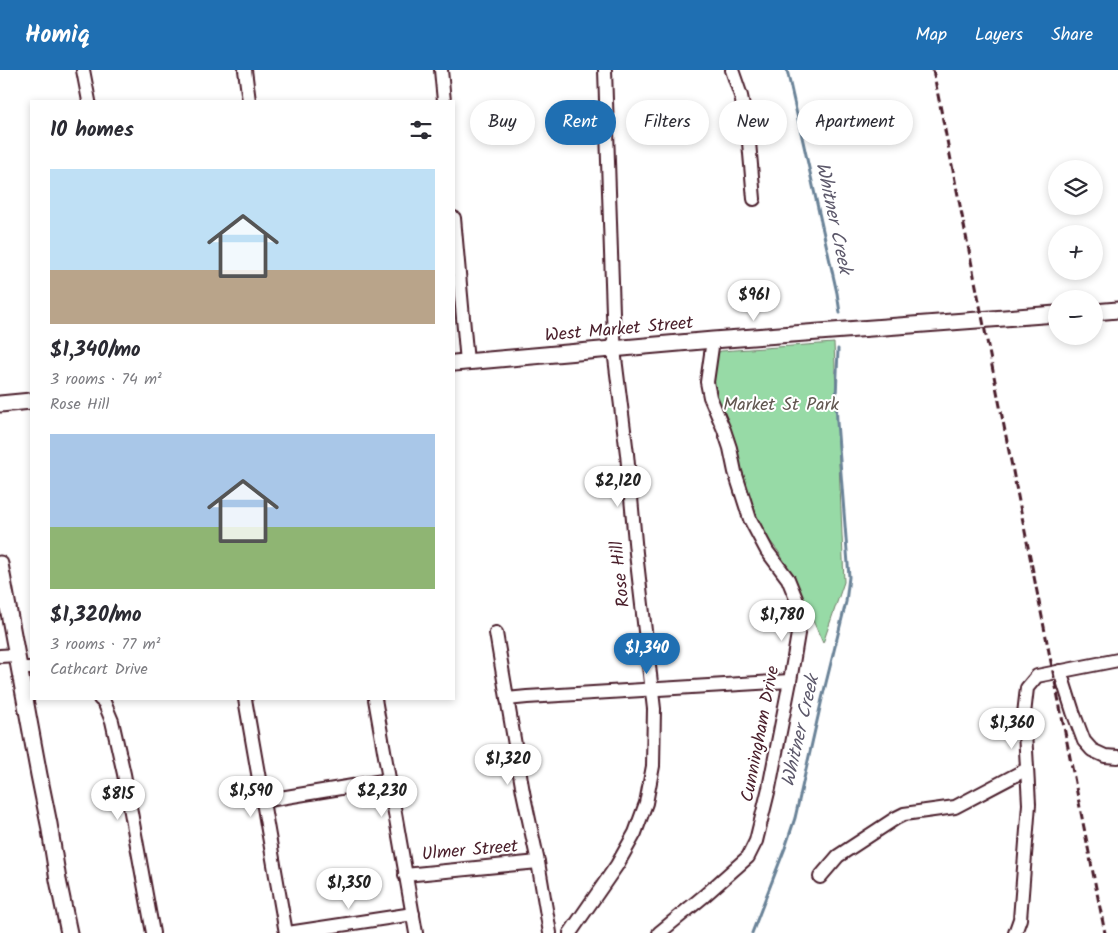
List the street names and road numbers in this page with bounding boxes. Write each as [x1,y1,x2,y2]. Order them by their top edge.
street label: West Market Street [544,309,696,351]
street label: Rose Hill [603,539,639,609]
street label: Cunningham Drive [734,663,788,805]
street label: Ulmer Street [421,832,520,870]

